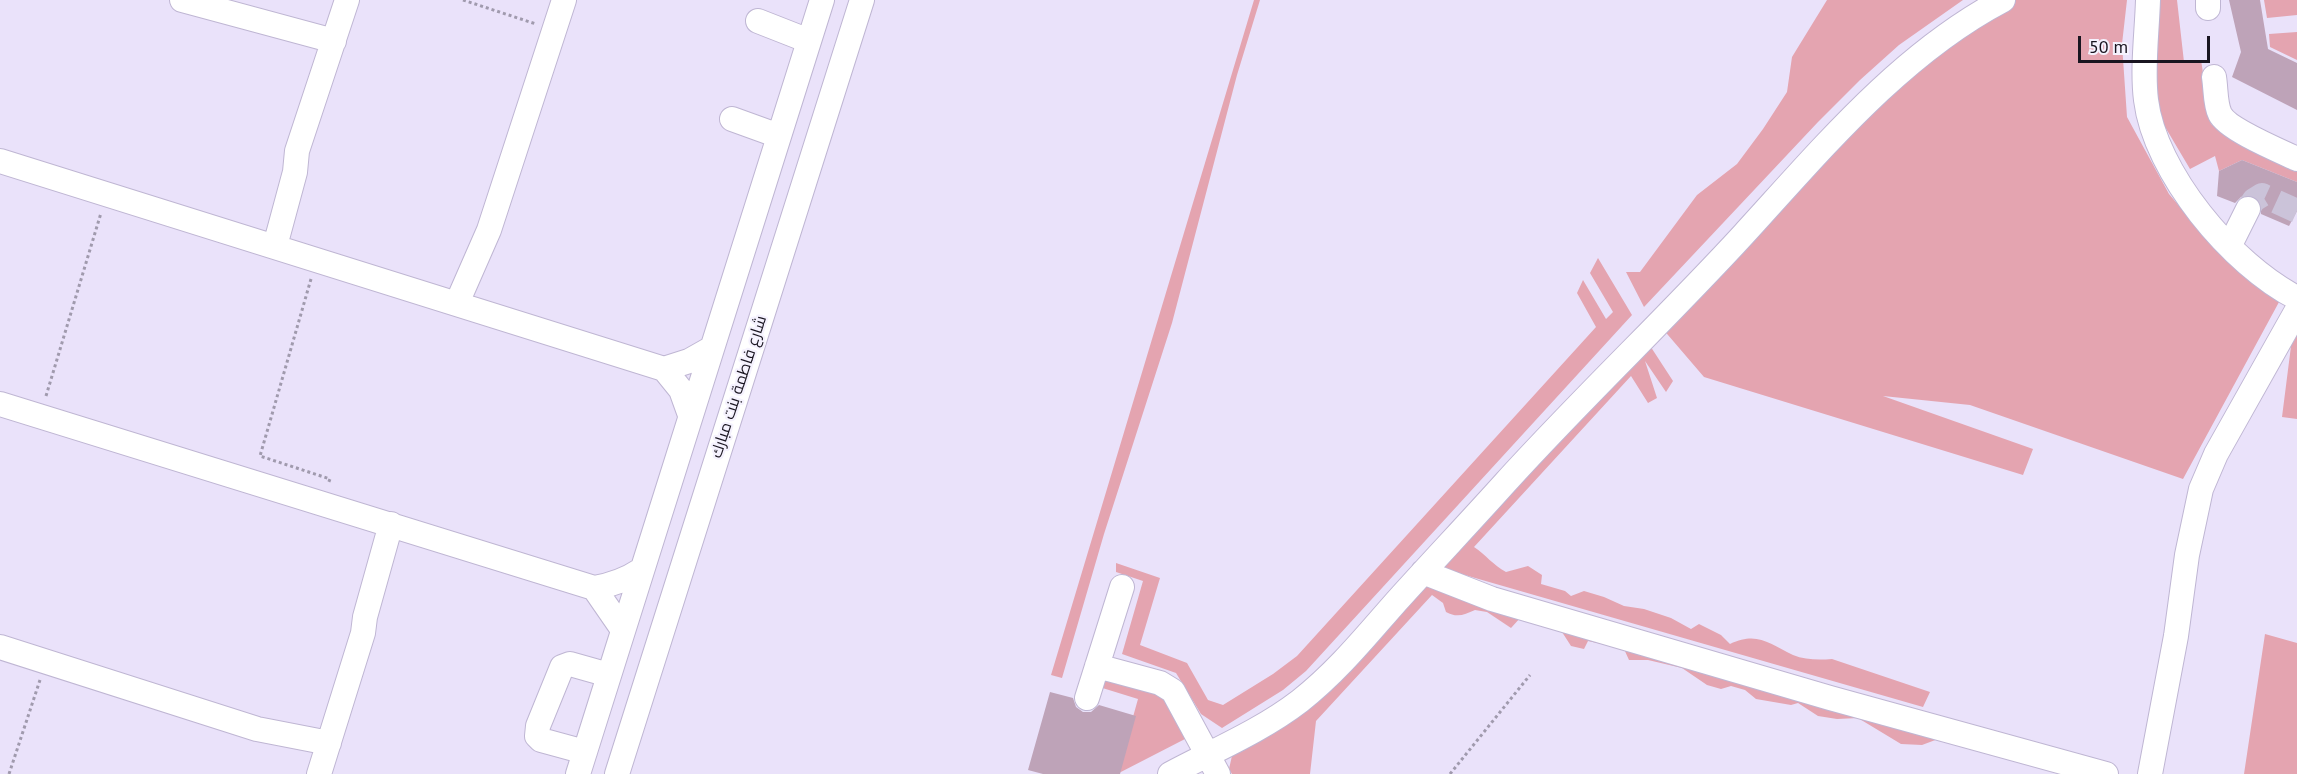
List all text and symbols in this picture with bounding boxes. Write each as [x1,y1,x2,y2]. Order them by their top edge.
scale bar [2081,24,2213,62]
text: 50 m [2089,35,2128,58]
street label: شارع فاطمة بنت مبارك [707,313,771,461]

